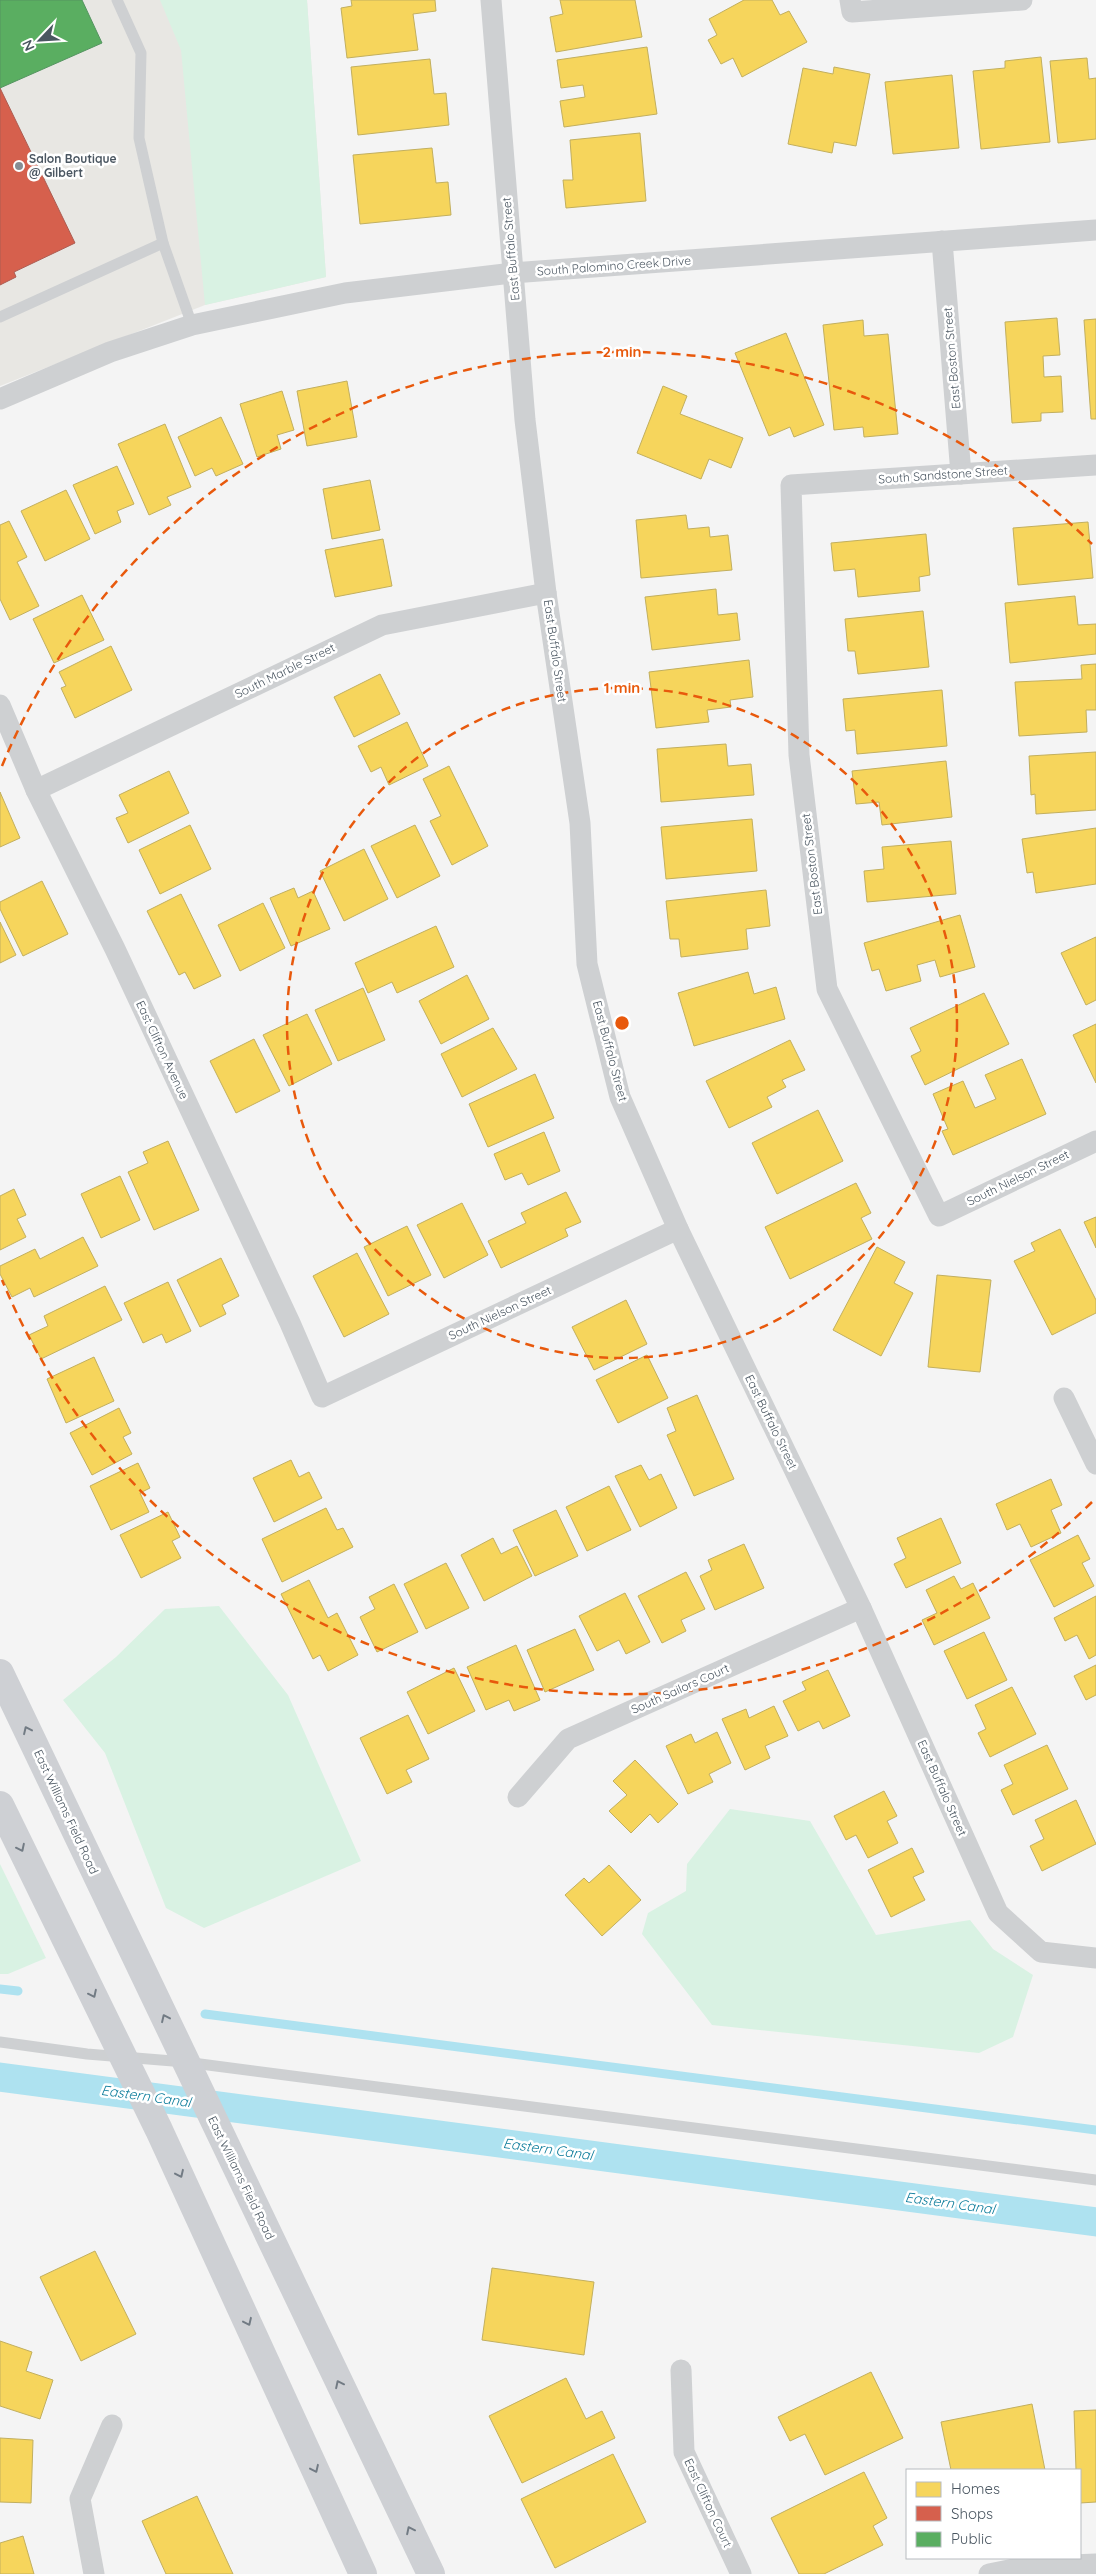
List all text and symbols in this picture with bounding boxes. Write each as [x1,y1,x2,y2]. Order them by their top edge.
north arrow [15,15,65,65]
text: N [18,37,39,54]
place label: Salon Boutique @ Gilbert [29,151,117,180]
marker: Salon Boutique @ Gilbert [13,160,25,172]
street label: East Buffalo Street [499,197,522,301]
street label: South Palomino Creek Drive [536,253,692,278]
street label: East Boston Street [940,307,963,410]
text: 2 min [602,342,642,361]
street label: South Sandstone Street [878,462,1008,487]
street label: East Buffalo Street [541,599,570,703]
street label: South Marble Street [232,640,337,701]
text: 1 min [604,678,640,697]
street label: East Boston Street [798,813,825,916]
street label: East Clifton Avenue [133,998,192,1102]
street label: East Buffalo Street [590,999,631,1103]
centre of rings [613,1014,631,1032]
street label: South Nielson Street [964,1146,1071,1209]
street label: South Nielson Street [446,1282,554,1343]
street label: East Buffalo Street [742,1372,801,1472]
street label: South Sailors Court [629,1660,731,1717]
one-way arrow [23,1726,33,1735]
street label: East Buffalo Street [915,1737,970,1838]
street label: East Williams Field Road [31,1747,102,1876]
one-way arrow [15,1843,25,1852]
one-way arrow [87,1989,97,1998]
one-way arrow [161,2015,171,2024]
water label: Eastern Canal [100,2081,194,2111]
street label: East Williams Field Road [205,2114,278,2242]
water label: Eastern Canal [502,2134,596,2164]
one-way arrow [174,2169,184,2178]
water label: Eastern Canal [904,2188,998,2218]
one-way arrow [241,2317,252,2326]
one-way arrow [335,2380,346,2389]
street label: East Clifton Court [681,2456,736,2550]
one-way arrow [309,2464,320,2473]
legend [906,2469,1081,2559]
text: Homes [951,2479,1000,2498]
text: Shops [951,2504,993,2523]
one-way arrow [406,2526,416,2535]
text: Public [951,2529,992,2548]

